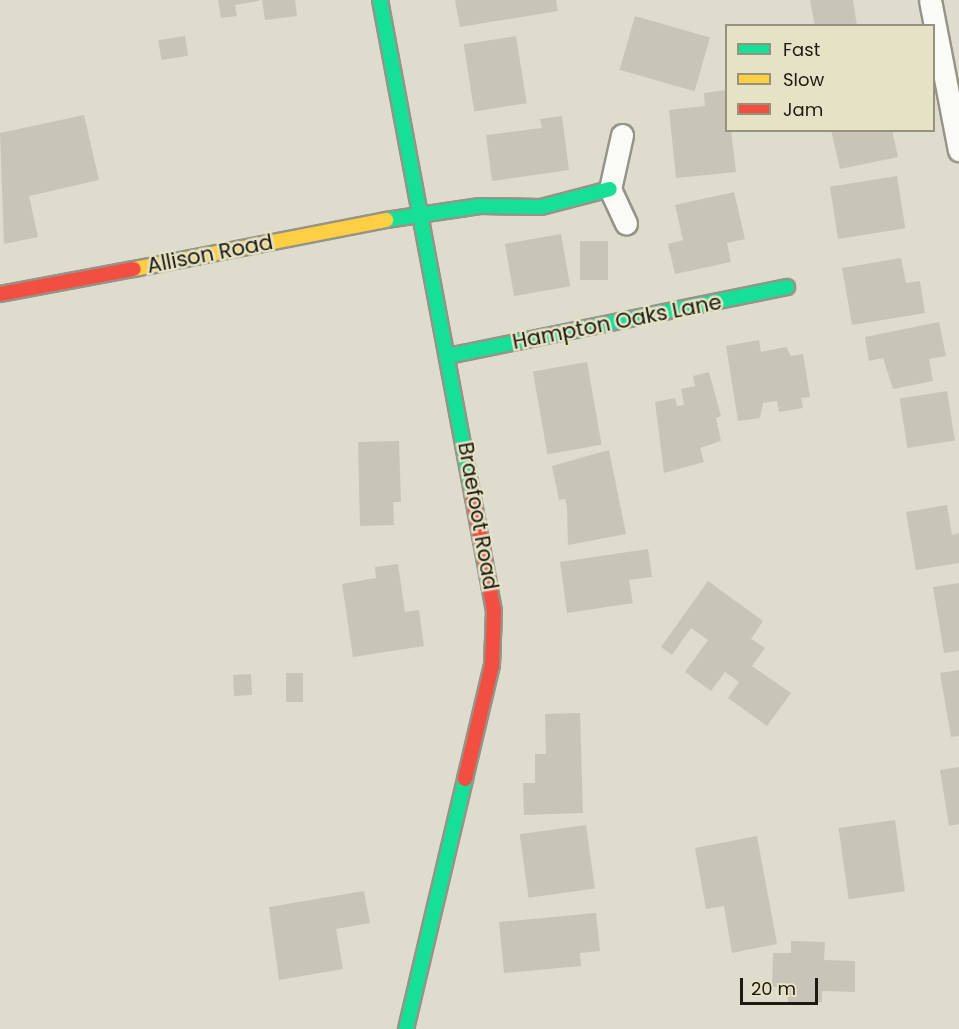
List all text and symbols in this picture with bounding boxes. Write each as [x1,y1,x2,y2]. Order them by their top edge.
legend [725,24,935,132]
text: Fast [783,37,820,62]
text: Slow [783,67,824,92]
text: Jam [783,97,823,122]
street label: Allison Road [145,229,275,279]
street label: Hampton Oaks Lane [510,289,724,355]
street label: Braefoot Road [453,440,503,592]
scale bar [743,966,821,1004]
text: 20 m [751,976,796,1001]

